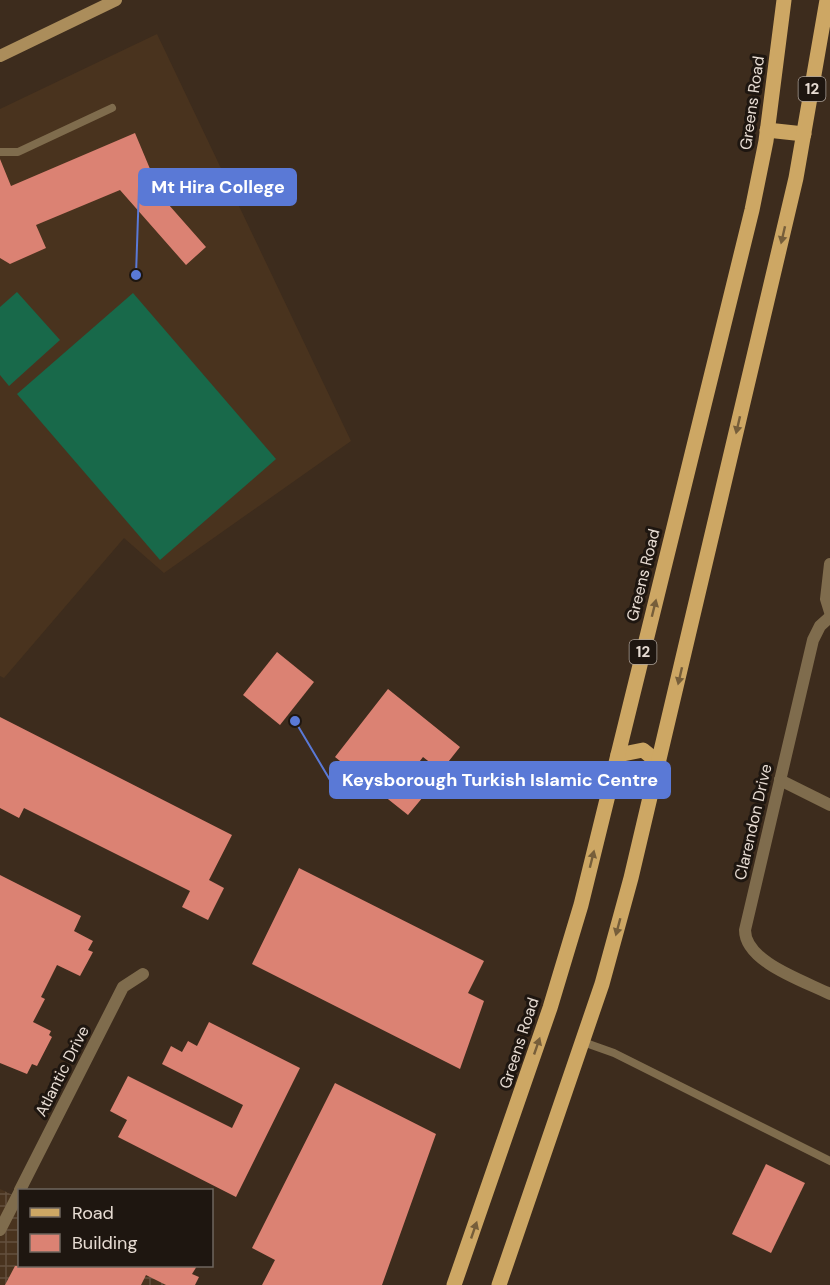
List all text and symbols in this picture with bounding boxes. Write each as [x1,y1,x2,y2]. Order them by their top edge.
street label: Greens Road [735,55,769,151]
road number: 12 [798,77,826,101]
callout: Mt Hira College [139,169,296,205]
text: Mt Hira College [151,175,285,199]
one-way arrow [777,226,787,244]
one-way arrow [733,416,743,434]
street label: Greens Road [621,527,665,623]
one-way arrow [649,599,659,617]
road number: 12 [630,640,656,664]
one-way arrow [674,667,684,685]
callout: Keysborough Turkish Islamic Centre [330,762,670,798]
street label: Clarendon Drive [729,762,777,882]
text: Keysborough Turkish Islamic Centre [342,768,658,792]
one-way arrow [588,849,598,868]
one-way arrow [613,918,623,936]
street label: Greens Road [494,995,544,1091]
street label: Atlantic Drive [30,1022,94,1120]
one-way arrow [533,1037,543,1055]
legend [18,1189,213,1267]
text: Road [72,1201,114,1225]
one-way arrow [469,1221,479,1239]
text: Building [72,1231,137,1255]

